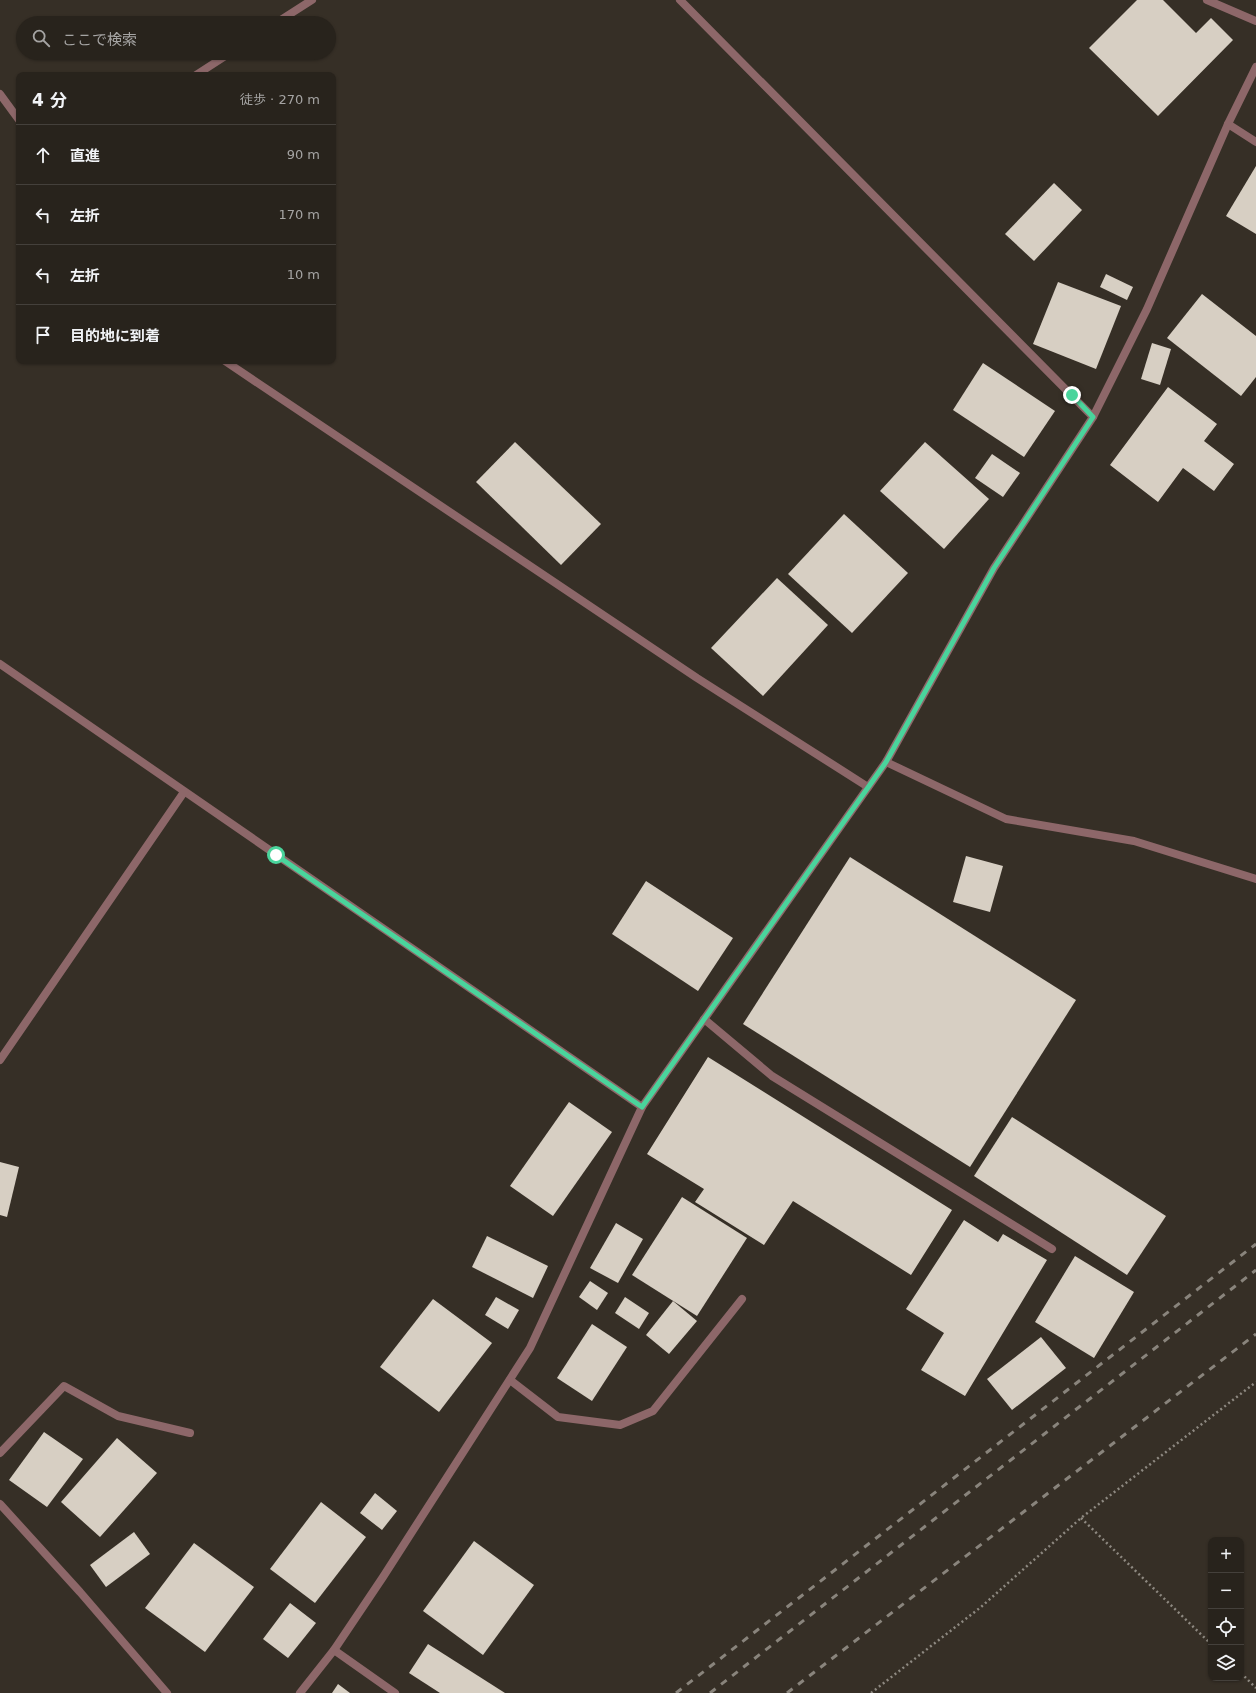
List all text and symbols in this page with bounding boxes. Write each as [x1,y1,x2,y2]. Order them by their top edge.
search box [16,16,336,60]
icon: search [30,27,52,49]
text: ここで検索 [62,31,137,49]
text: 4 分 [32,90,67,110]
text: 徒歩 · 270 m [240,92,320,107]
icon: ahead [32,144,54,166]
text: 直進 [70,147,100,165]
text: 90 m [287,147,320,162]
icon: left [32,204,54,226]
text: 左折 [70,207,100,225]
text: 170 m [278,207,320,222]
icon: left [32,264,54,286]
text: 左折 [70,267,100,285]
text: 10 m [287,267,320,282]
icon: arrive [32,324,54,346]
text: 目的地に到着 [70,327,160,345]
route end [1063,386,1081,404]
route start [267,846,285,864]
map controls [1208,1537,1244,1681]
button: + [1208,1537,1244,1573]
button: − [1208,1573,1244,1609]
button: locate [1208,1609,1244,1645]
button: layers [1208,1645,1244,1681]

